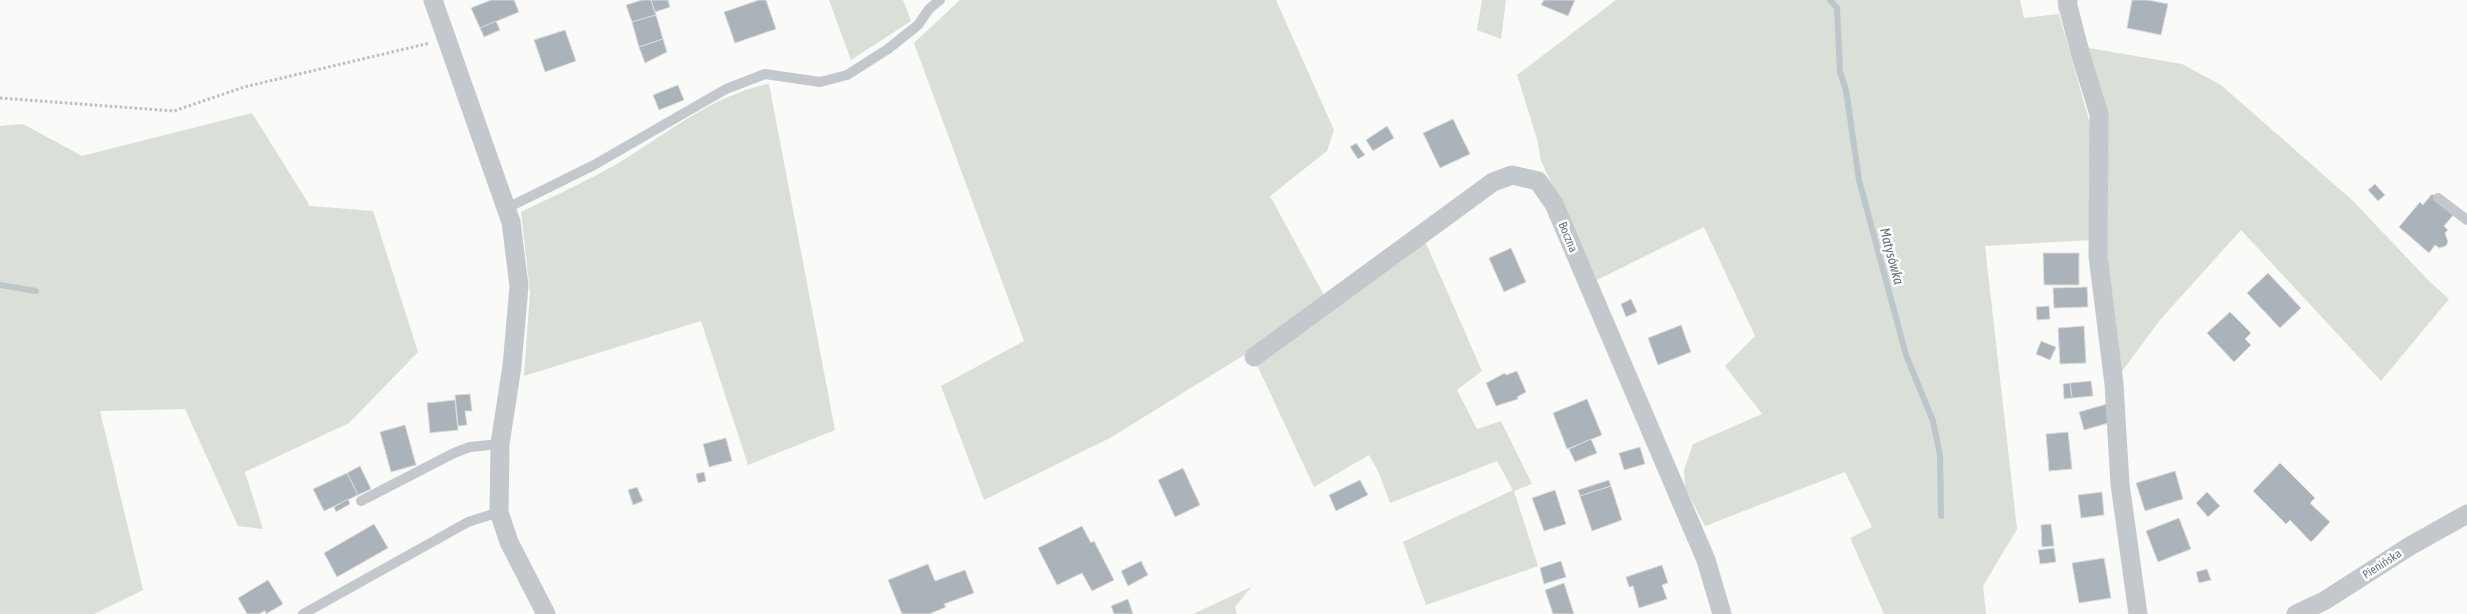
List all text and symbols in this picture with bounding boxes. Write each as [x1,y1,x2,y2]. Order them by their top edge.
street label: Boczna [1555,220,1581,254]
water label: Matysówka [1877,226,1907,286]
street label: Pienińska [2360,546,2404,582]

